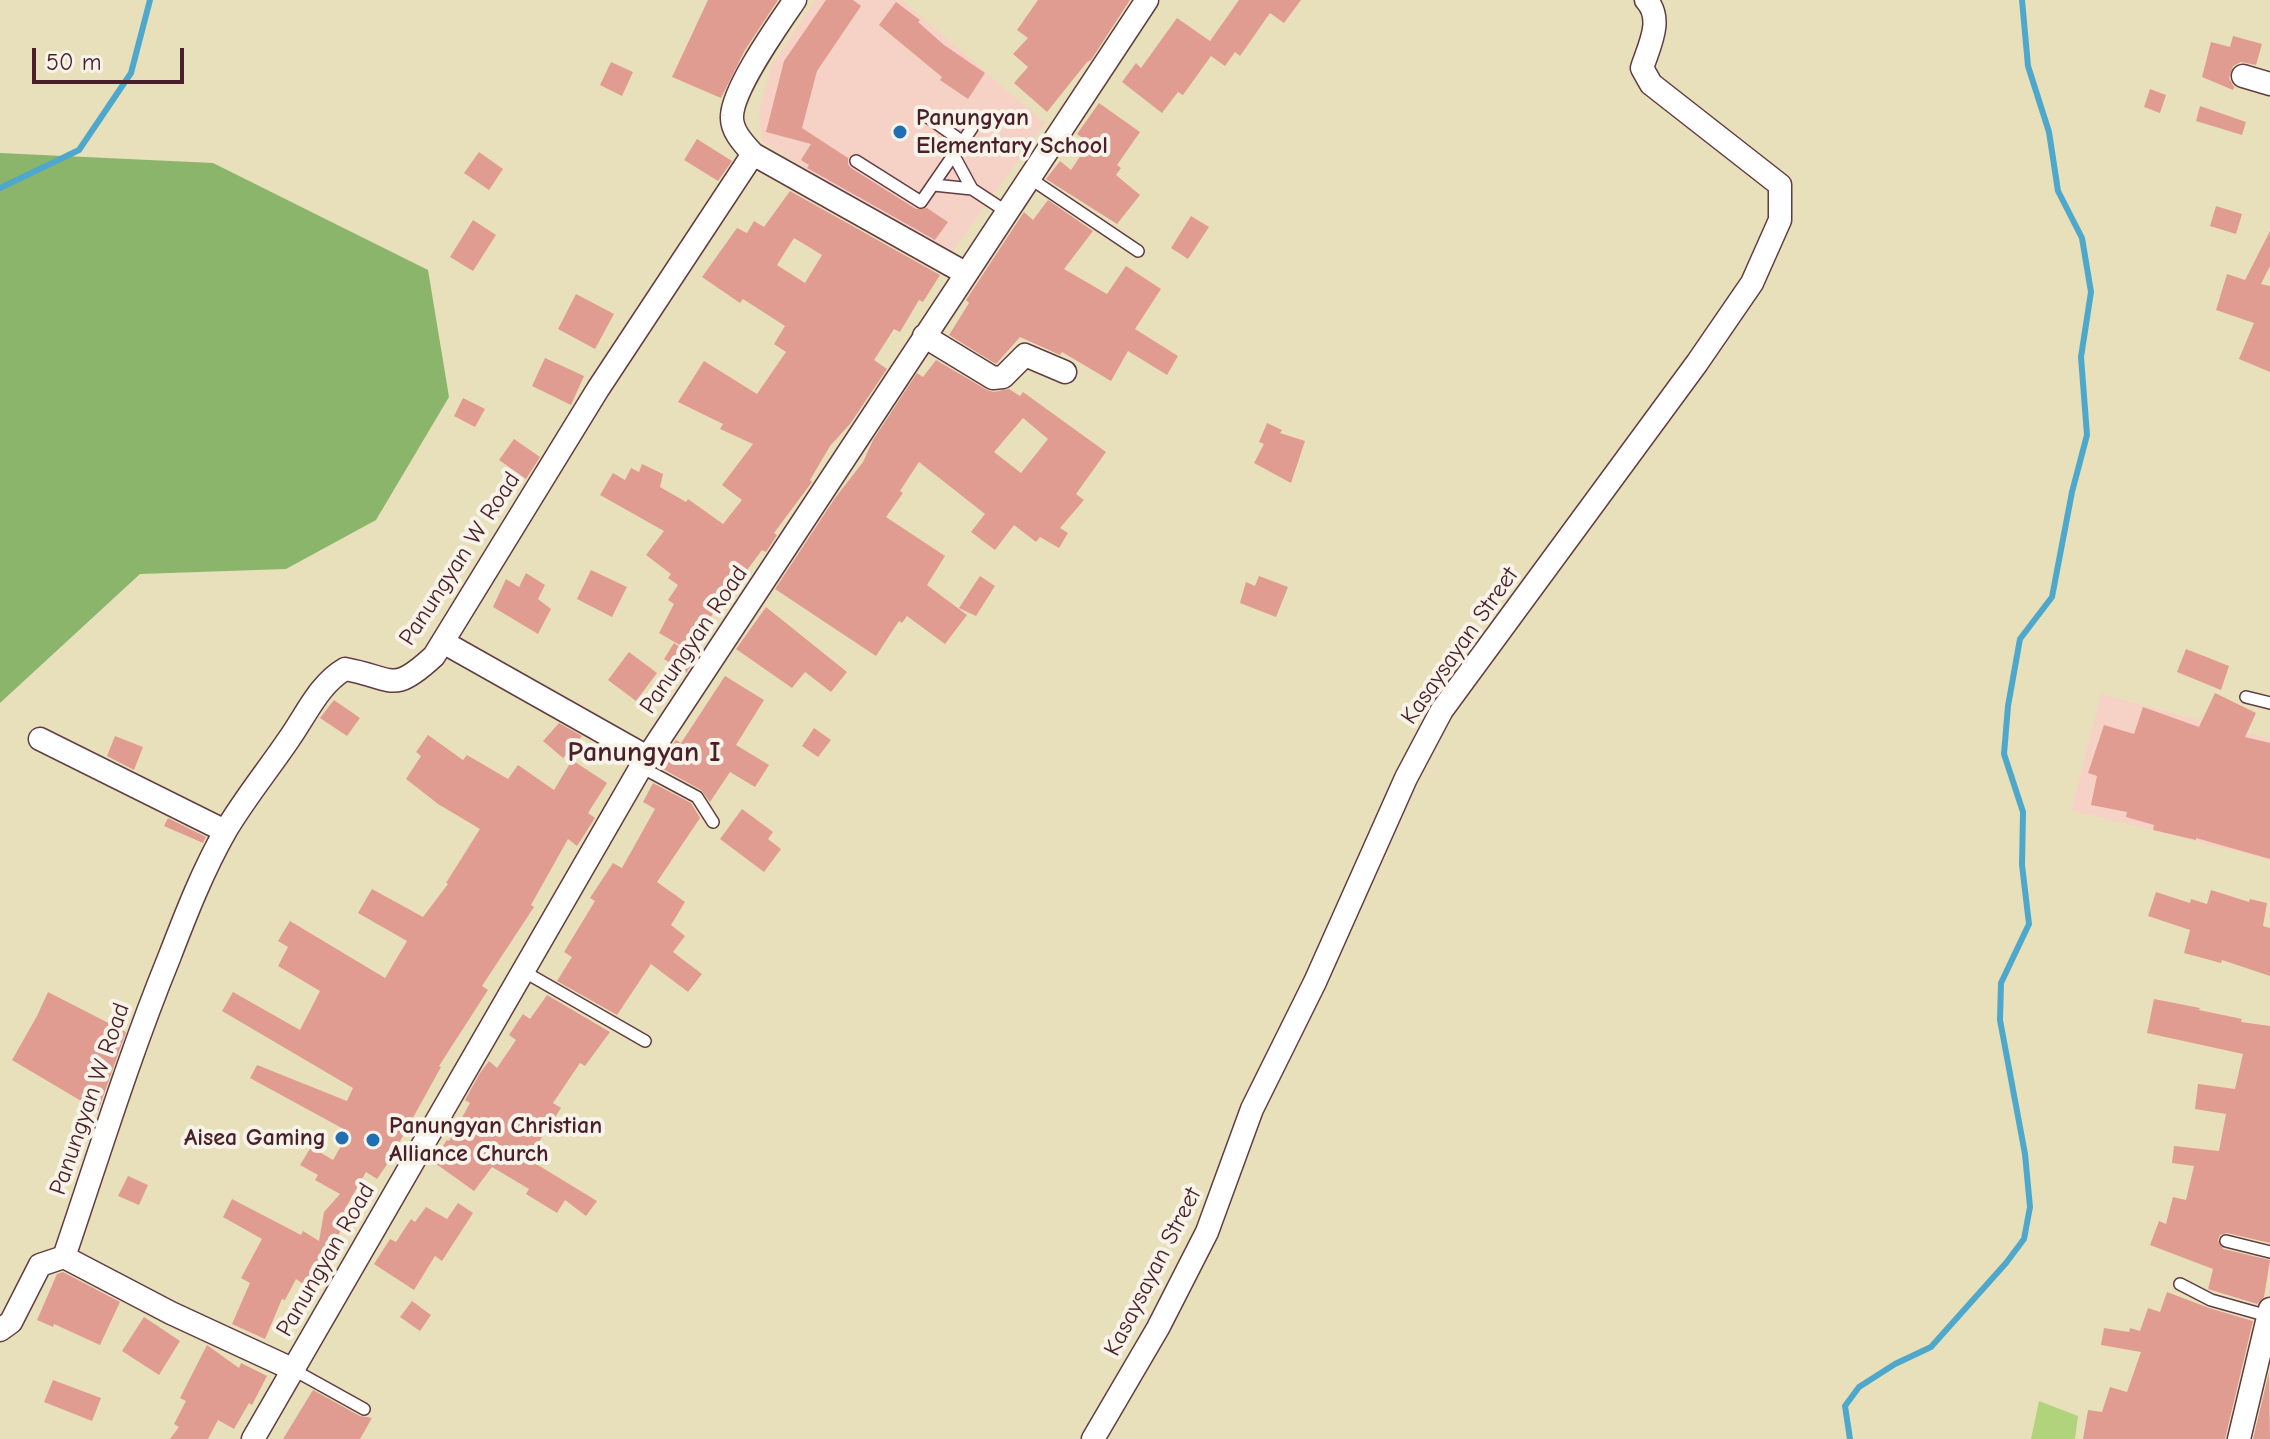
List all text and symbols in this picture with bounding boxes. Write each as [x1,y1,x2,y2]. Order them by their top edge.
scale bar [36,32,188,82]
text: 50 m [46,48,102,76]
place label: Panungyan Elementary School [916,104,1108,160]
marker: Panungyan Elementary School [891,123,909,141]
street label: Panungyan W Road [393,467,527,651]
street label: Panungyan Road [634,561,754,719]
street label: Kasaysayan Street [1395,562,1525,730]
district label: Panungyan I [567,736,721,770]
street label: Panungyan W Road [44,999,136,1199]
place label: Panungyan Christian Alliance Church [389,1112,602,1168]
place label: Aisea Gaming [184,1124,326,1152]
marker: Aisea Gaming [333,1129,351,1147]
marker: Panungyan Christian Alliance Church [364,1131,382,1149]
street label: Panungyan Road [270,1178,382,1342]
street label: Kasaysayan Street [1098,1183,1208,1361]

